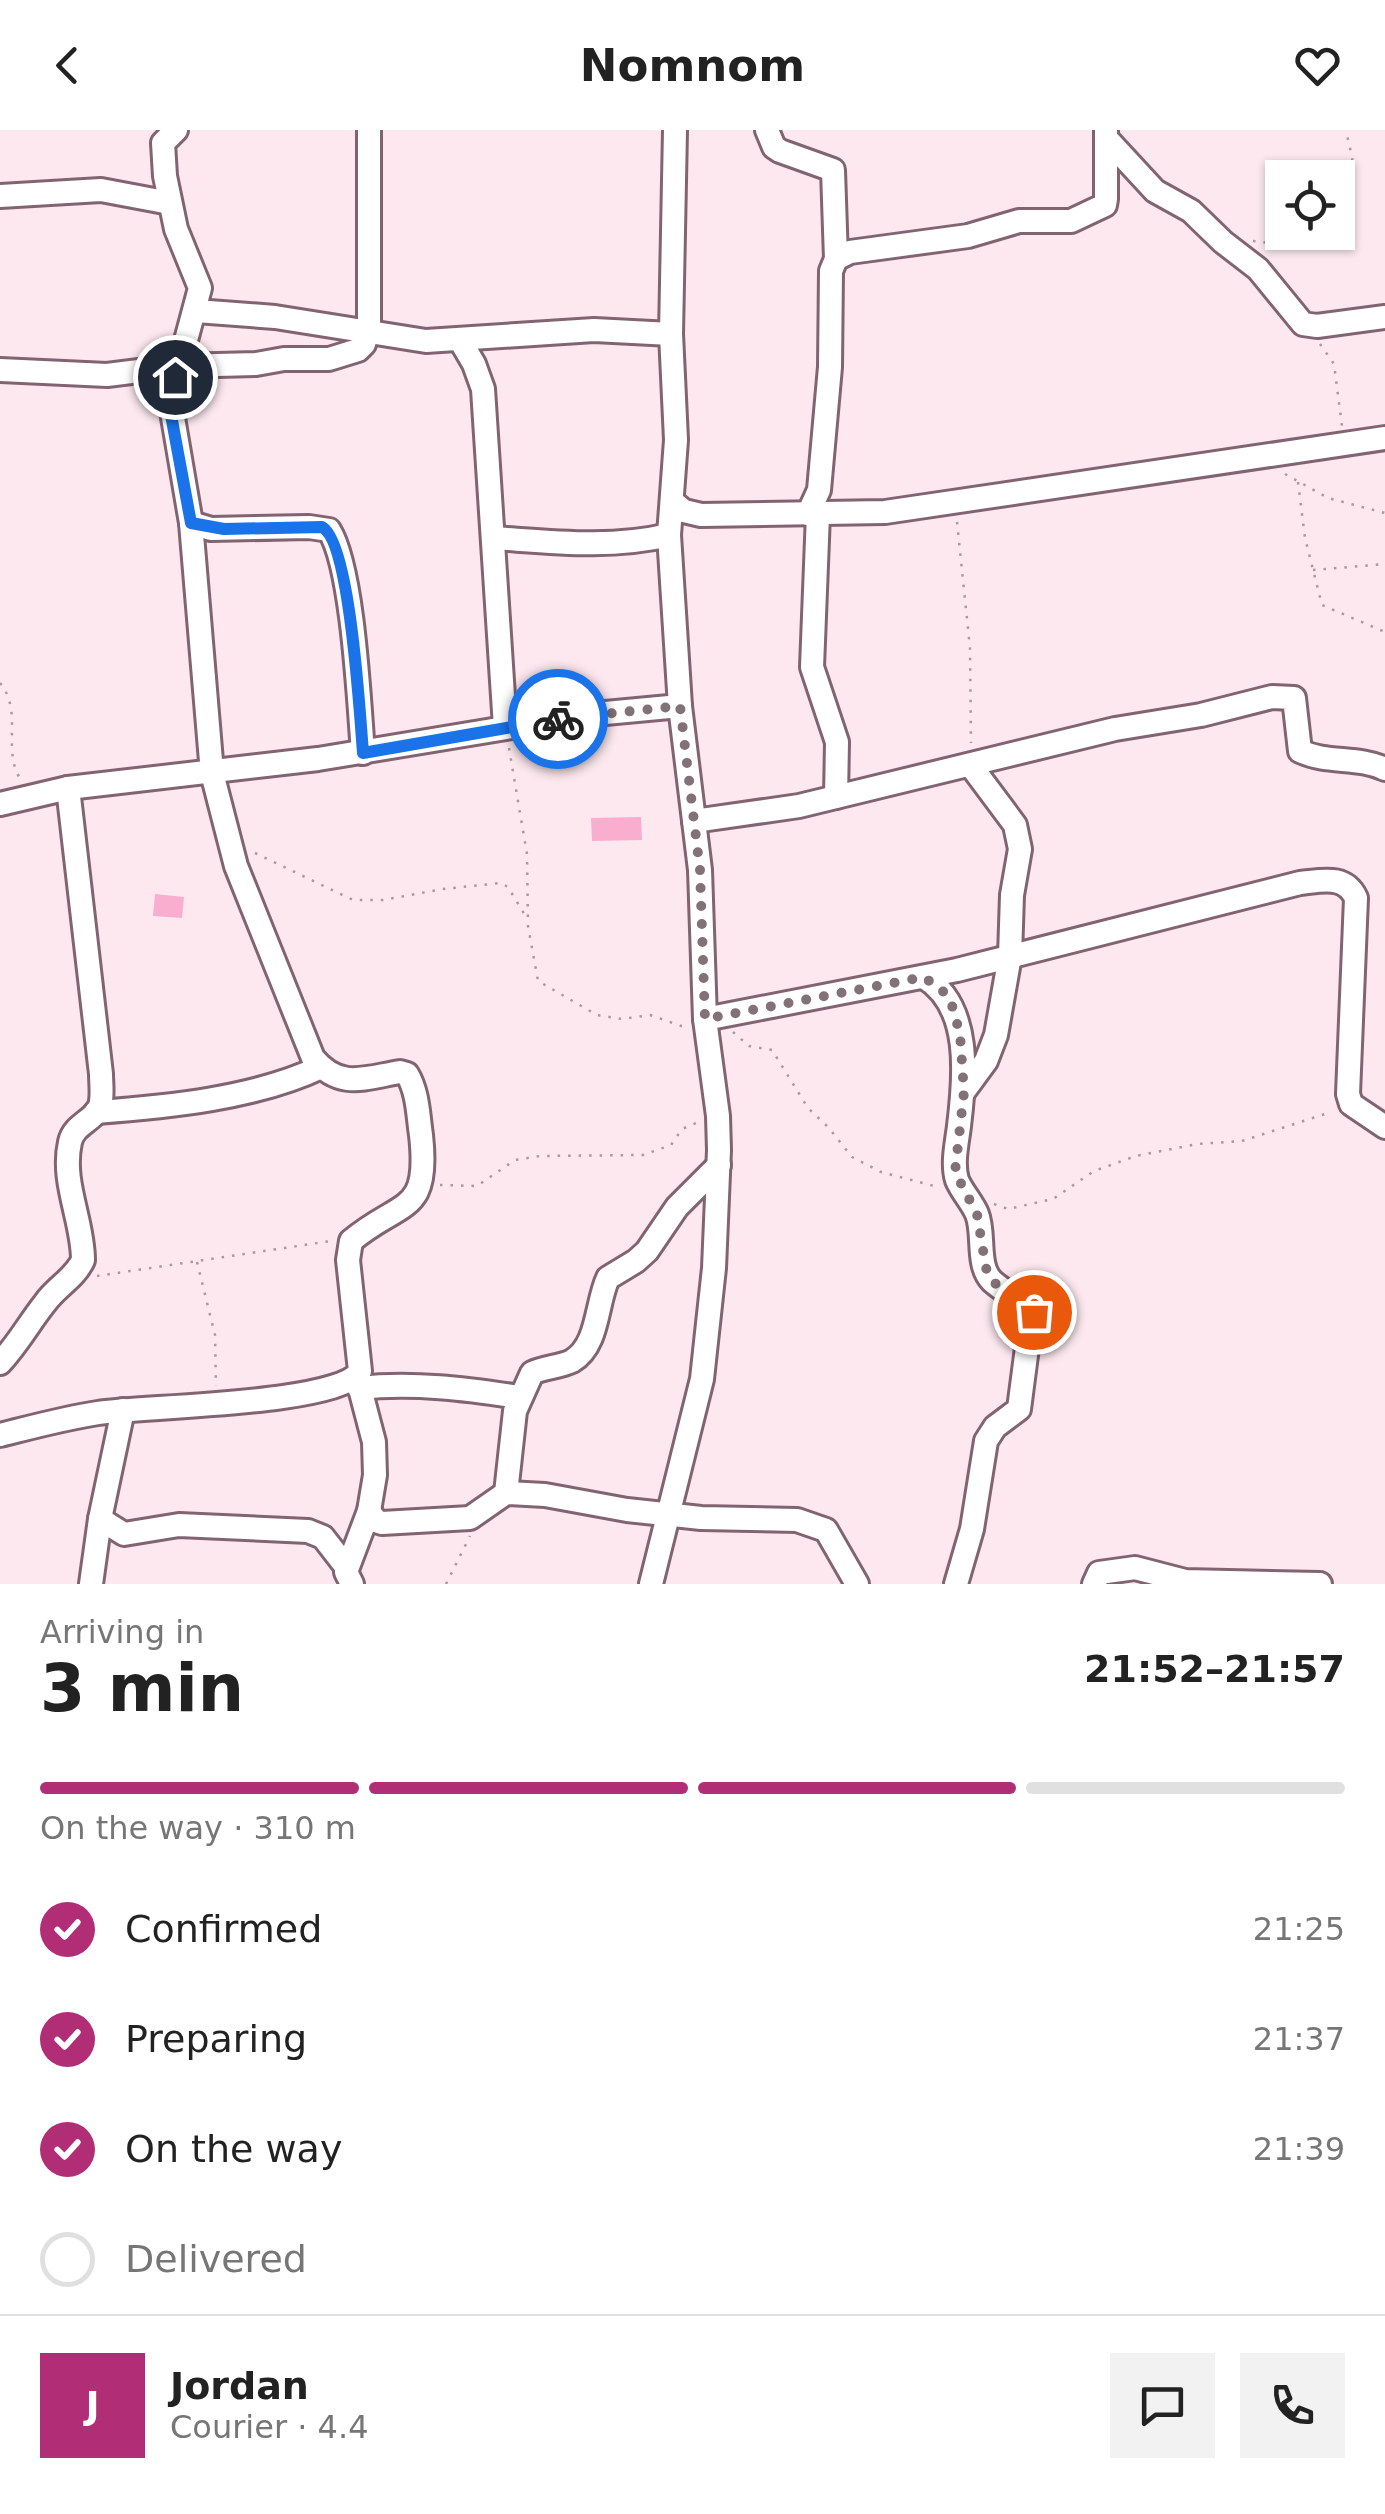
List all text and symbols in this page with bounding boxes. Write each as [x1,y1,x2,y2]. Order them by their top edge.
icon: back [40,38,95,93]
icon: heart [1290,38,1345,93]
text: Nomnom [580,39,805,92]
map controls [1265,160,1355,250]
button: locate [1265,160,1355,250]
pin [133,335,218,420]
icon: home [148,350,203,405]
courier [508,669,608,769]
icon: bike [531,692,586,747]
pin [992,1270,1077,1355]
icon: bag [1007,1285,1062,1340]
text: Arriving in [40,1613,204,1651]
text: 21:52–21:57 [1084,1647,1345,1691]
text: 3 min [40,1651,244,1726]
text: On the way · 310 m [40,1809,356,1847]
icon: check [40,1902,95,1957]
text: Confirmed [125,1907,322,1951]
text: 21:25 [1253,1910,1345,1948]
icon: check [40,2012,95,2067]
text: Preparing [125,2017,307,2061]
text: 21:37 [1253,2020,1345,2058]
icon: check [40,2122,95,2177]
text: On the way [125,2127,342,2171]
text: 21:39 [1253,2130,1345,2168]
text: Delivered [125,2237,307,2281]
button: chat [1110,2353,1215,2458]
button: phone [1240,2353,1345,2458]
text: Jordan [170,2364,309,2408]
text: J [85,2383,100,2427]
text: Courier · 4.4 [170,2408,369,2446]

